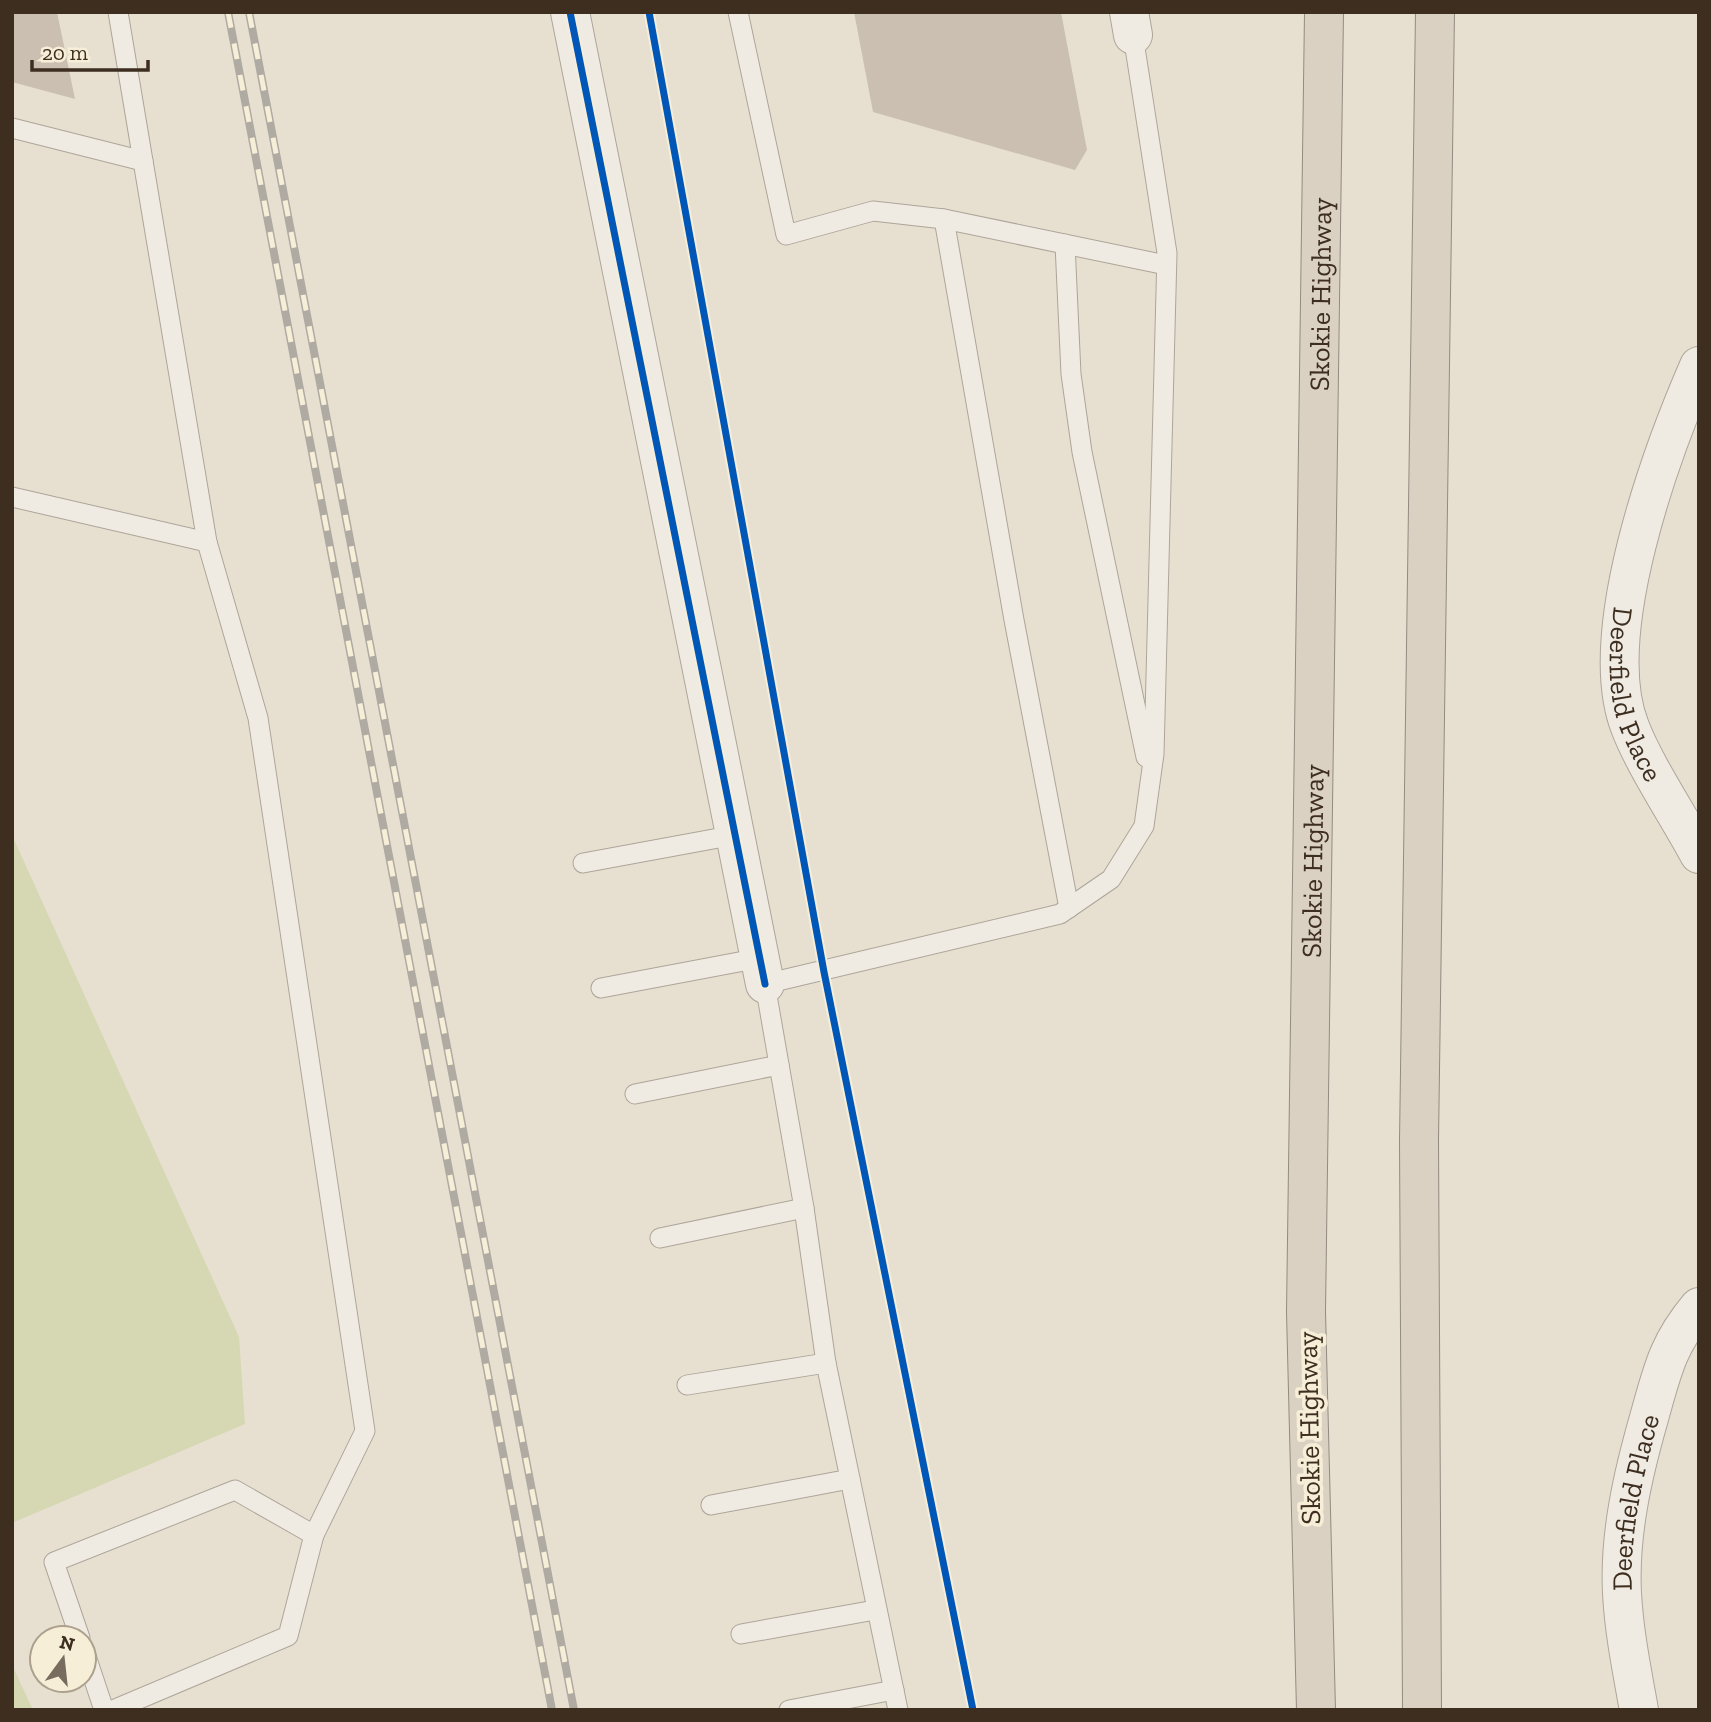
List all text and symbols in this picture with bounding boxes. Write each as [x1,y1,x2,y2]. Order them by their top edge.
scale bar [32,28,147,72]
text: 20 m [42,40,88,65]
street label: Skokie Highway [1302,197,1338,391]
street label: Deerfield Place [1603,605,1670,787]
street label: Skokie Highway [1294,763,1330,958]
street label: Skokie Highway [1291,1330,1327,1525]
street label: Deerfield Place [1605,1410,1666,1591]
north arrow [28,1624,98,1694]
text: N [57,1630,77,1656]

